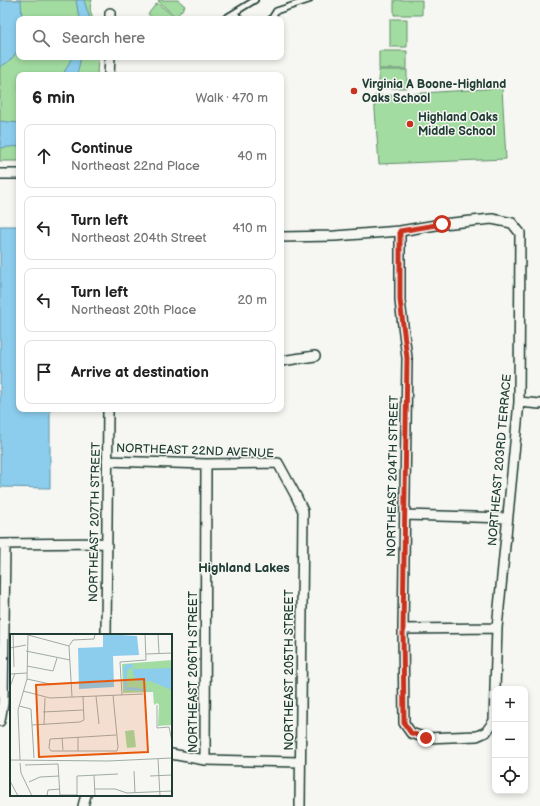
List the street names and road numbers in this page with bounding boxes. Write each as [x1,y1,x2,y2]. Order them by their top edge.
street label: NORTHEAST 203RD TERRACE [485,373,515,547]
street label: NORTHEAST 204TH STREET [384,394,402,557]
street label: NORTHEAST 207TH STREET [86,441,104,602]
street label: NORTHEAST 22ND AVENUE [116,441,274,461]
street label: NORTHEAST 205TH STREET [282,589,297,751]
street label: NORTHEAST 206TH STREET [186,590,201,753]

